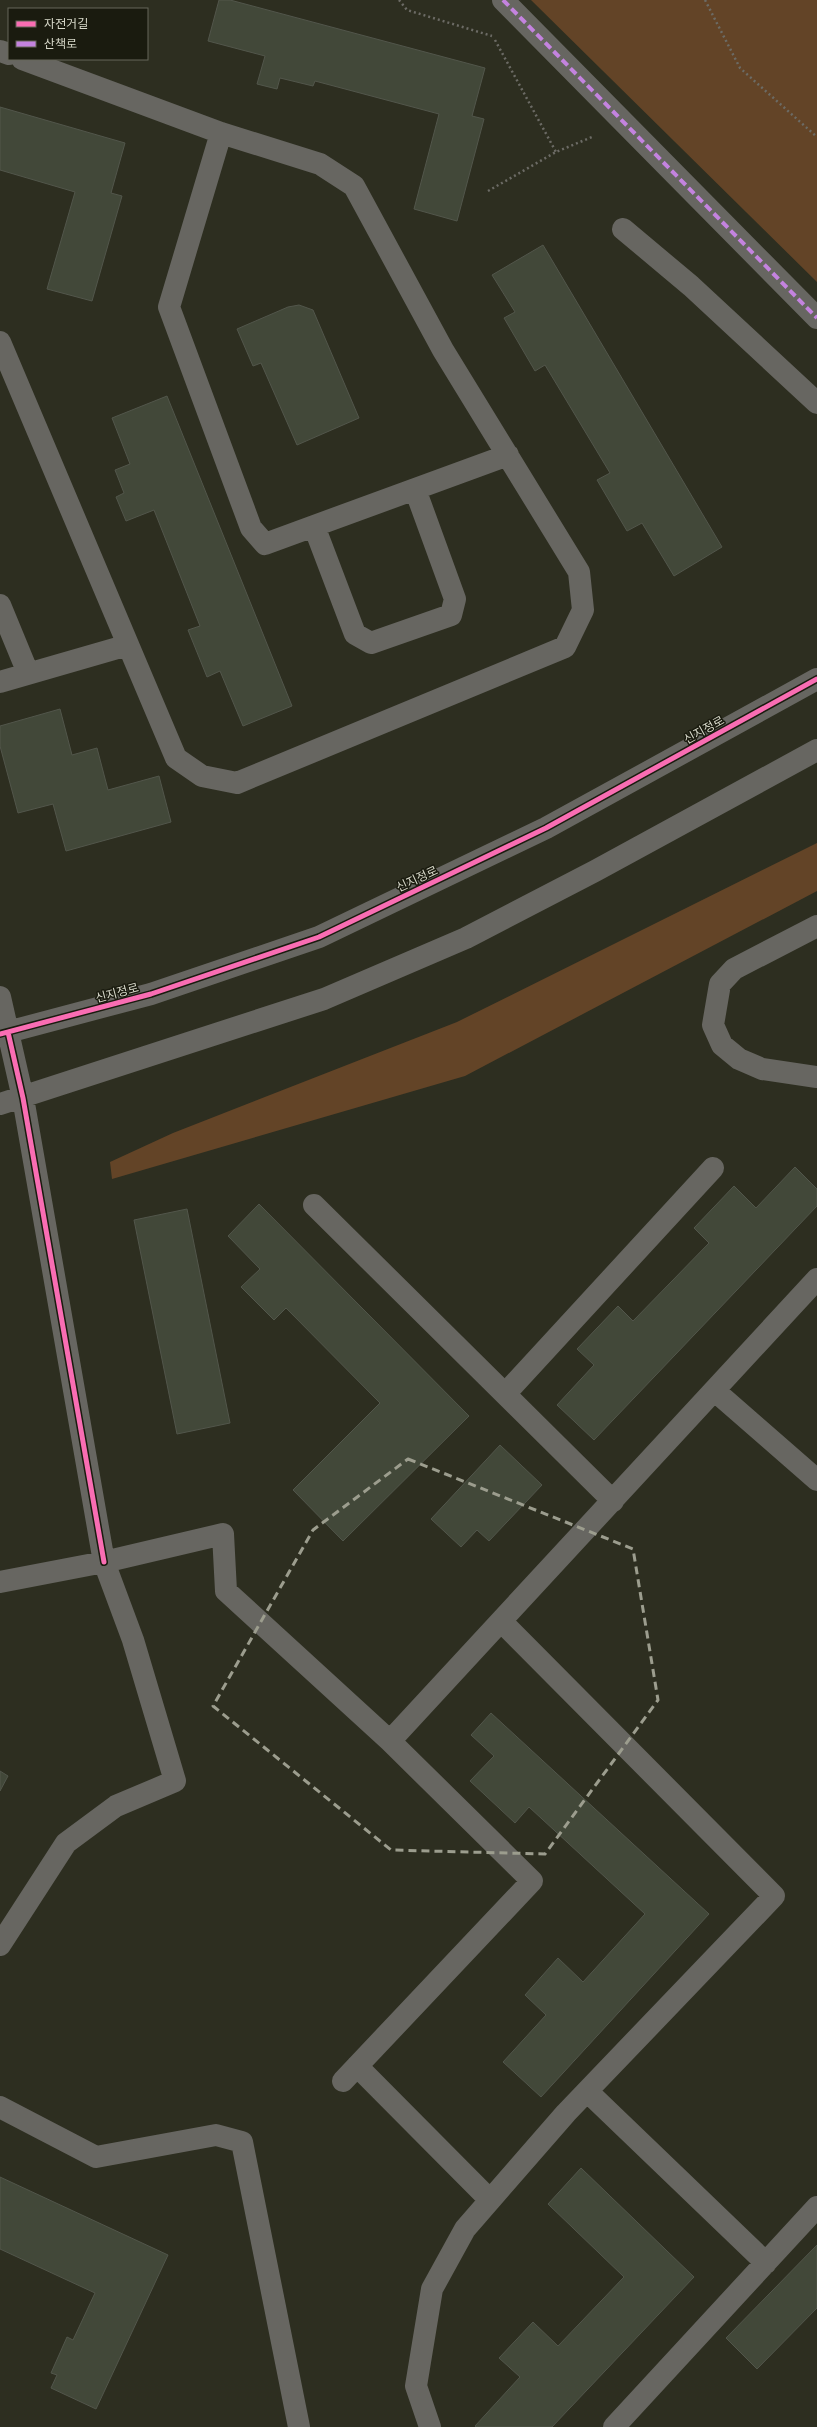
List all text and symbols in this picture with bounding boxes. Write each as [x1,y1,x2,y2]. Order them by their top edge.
legend [8,8,148,60]
text: 자전거길 [44,15,88,32]
text: 산책로 [44,35,77,52]
street label: 신지정로 [680,711,727,748]
street label: 신지정로 [393,862,440,896]
street label: 신지정로 [93,979,140,1006]

